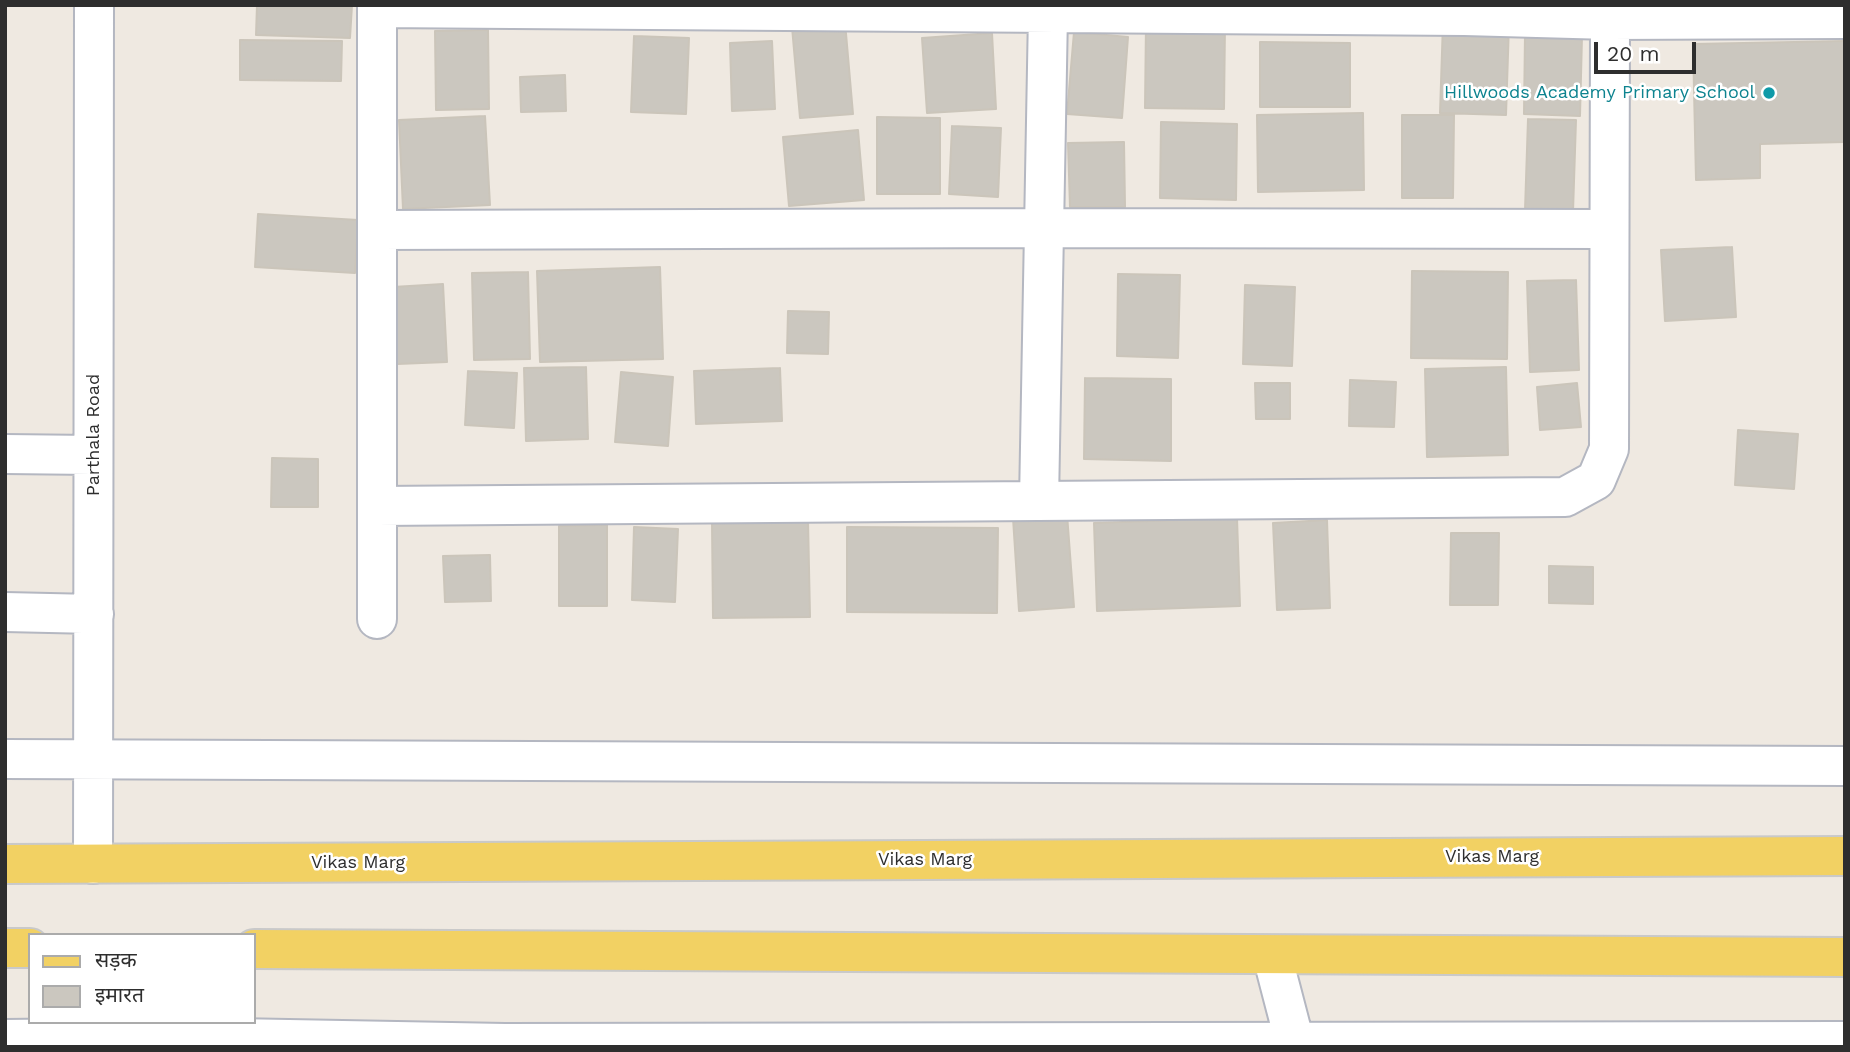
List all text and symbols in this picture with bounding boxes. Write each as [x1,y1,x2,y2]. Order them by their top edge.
scale bar [1598,28,1700,72]
text: 20 m [1607,41,1659,66]
place label: Hillwoods Academy Primary School [1444,82,1755,104]
marker: Hillwoods Academy Primary School [1761,85,1777,101]
street label: Parthala Road [83,374,105,496]
street label: Vikas Marg [1445,846,1539,868]
street label: Vikas Marg [878,849,972,871]
street label: Vikas Marg [311,852,405,874]
legend [28,933,256,1024]
text: सड़क [95,947,137,972]
text: इमारत [95,982,144,1007]

